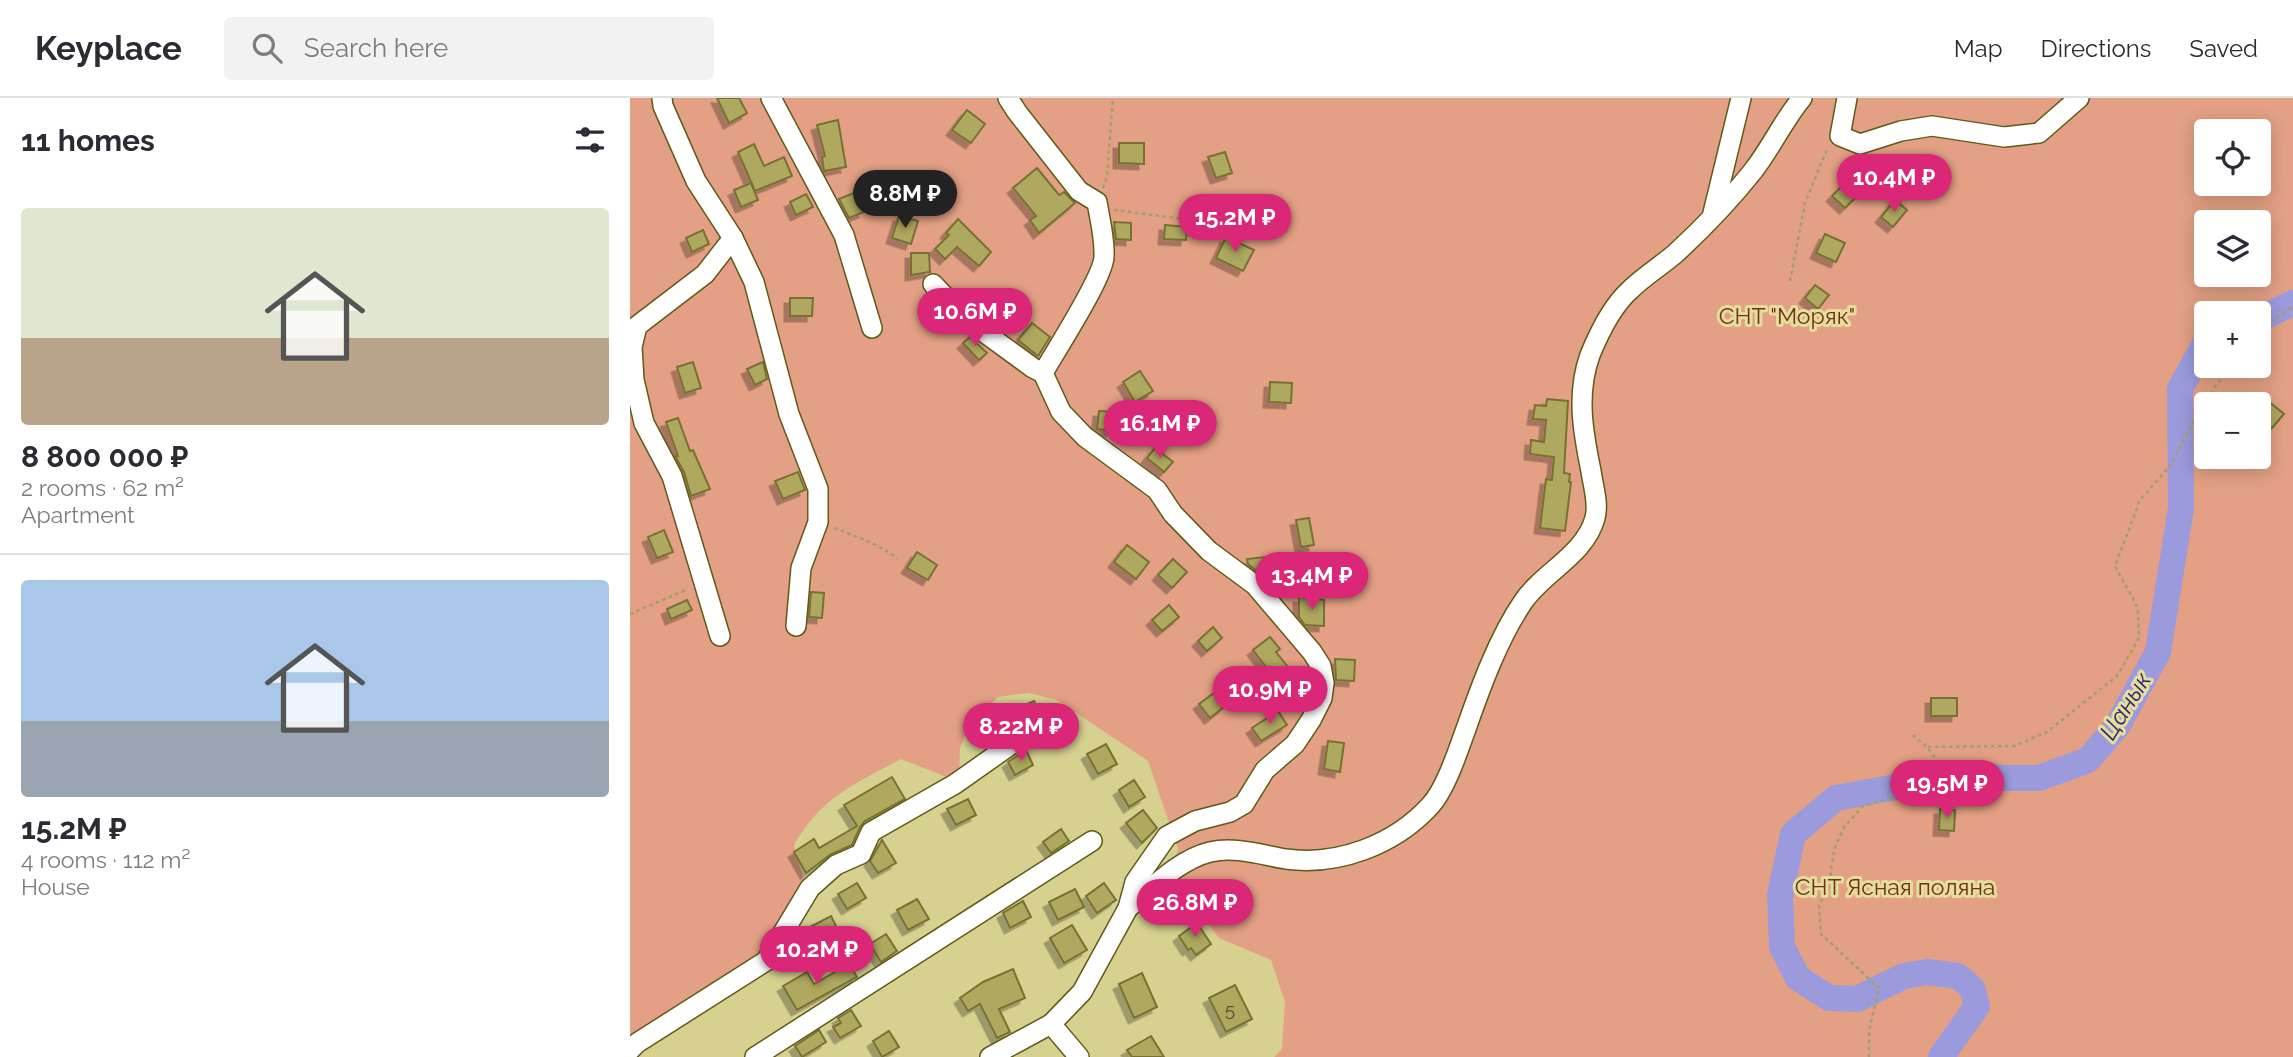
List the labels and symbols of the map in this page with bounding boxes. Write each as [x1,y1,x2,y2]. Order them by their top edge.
pin: 10.4M ₽ [1829,155,1959,214]
pin: 8.8M ₽ [848,170,962,230]
pin: 15.2M ₽ [1170,194,1300,254]
pin: 10.6M ₽ [910,288,1040,348]
park label: СНТ "Моряк" [1719,302,1855,329]
pin: 16.1M ₽ [1095,400,1225,460]
pin: 13.4M ₽ [1247,552,1377,612]
pin: 10.9M ₽ [1205,666,1335,726]
water label: Цанык [2093,667,2157,745]
pin: 8.22M ₽ [956,704,1086,763]
pin: 19.5M ₽ [1882,760,2012,820]
park label: СНТ Ясная поляна [1795,873,1995,900]
pin: 26.8M ₽ [1130,880,1260,939]
pin: 10.2M ₽ [752,926,882,986]
house number: 5 [1225,998,1235,1020]

